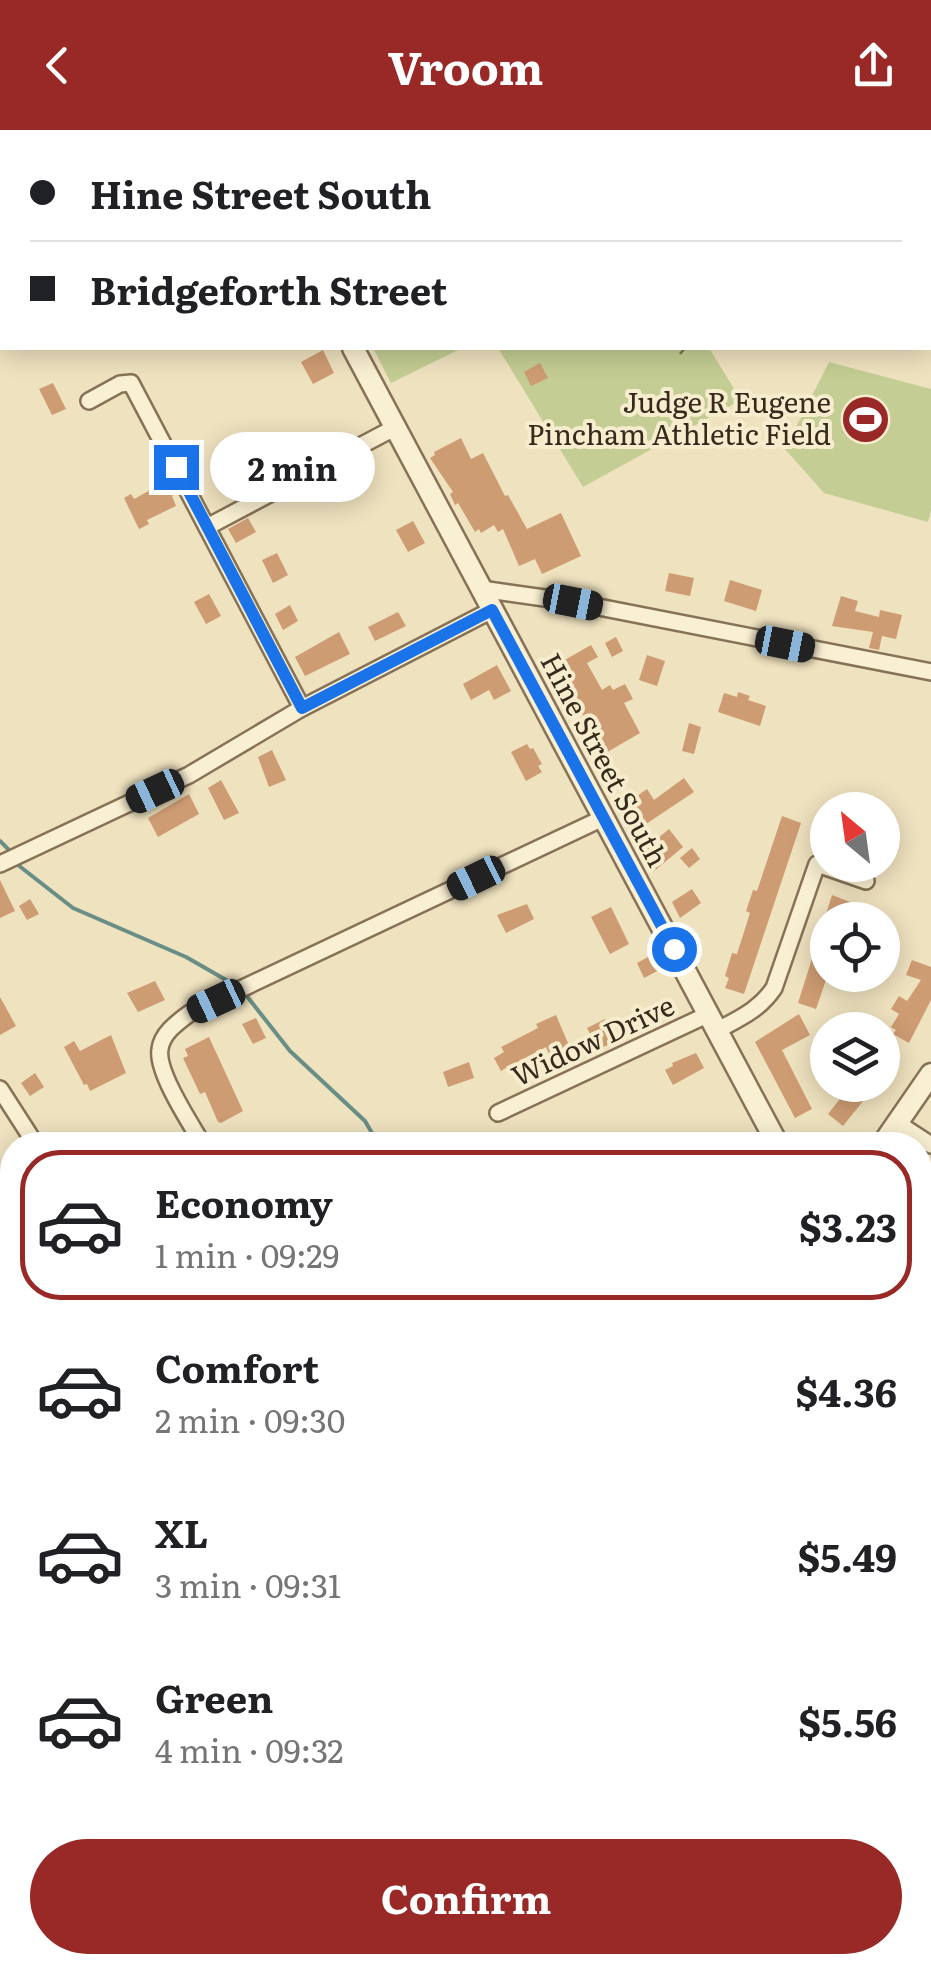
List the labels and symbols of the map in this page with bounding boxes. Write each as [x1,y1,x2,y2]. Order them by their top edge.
place label: Judge R Eugene Pincham Athletic Field [527,380,831,454]
sports icon: Judge R Eugene Pincham Athletic Field [840,393,892,445]
callout: 2 min [211,432,376,502]
route end [154,445,199,490]
car [541,582,605,622]
car [753,624,817,664]
street label: Hine Street South [532,645,680,873]
car [121,765,189,817]
north arrow [810,792,900,882]
car [442,851,510,905]
route start [652,927,697,972]
car [182,975,250,1027]
street label: Widow Drive [504,983,681,1095]

